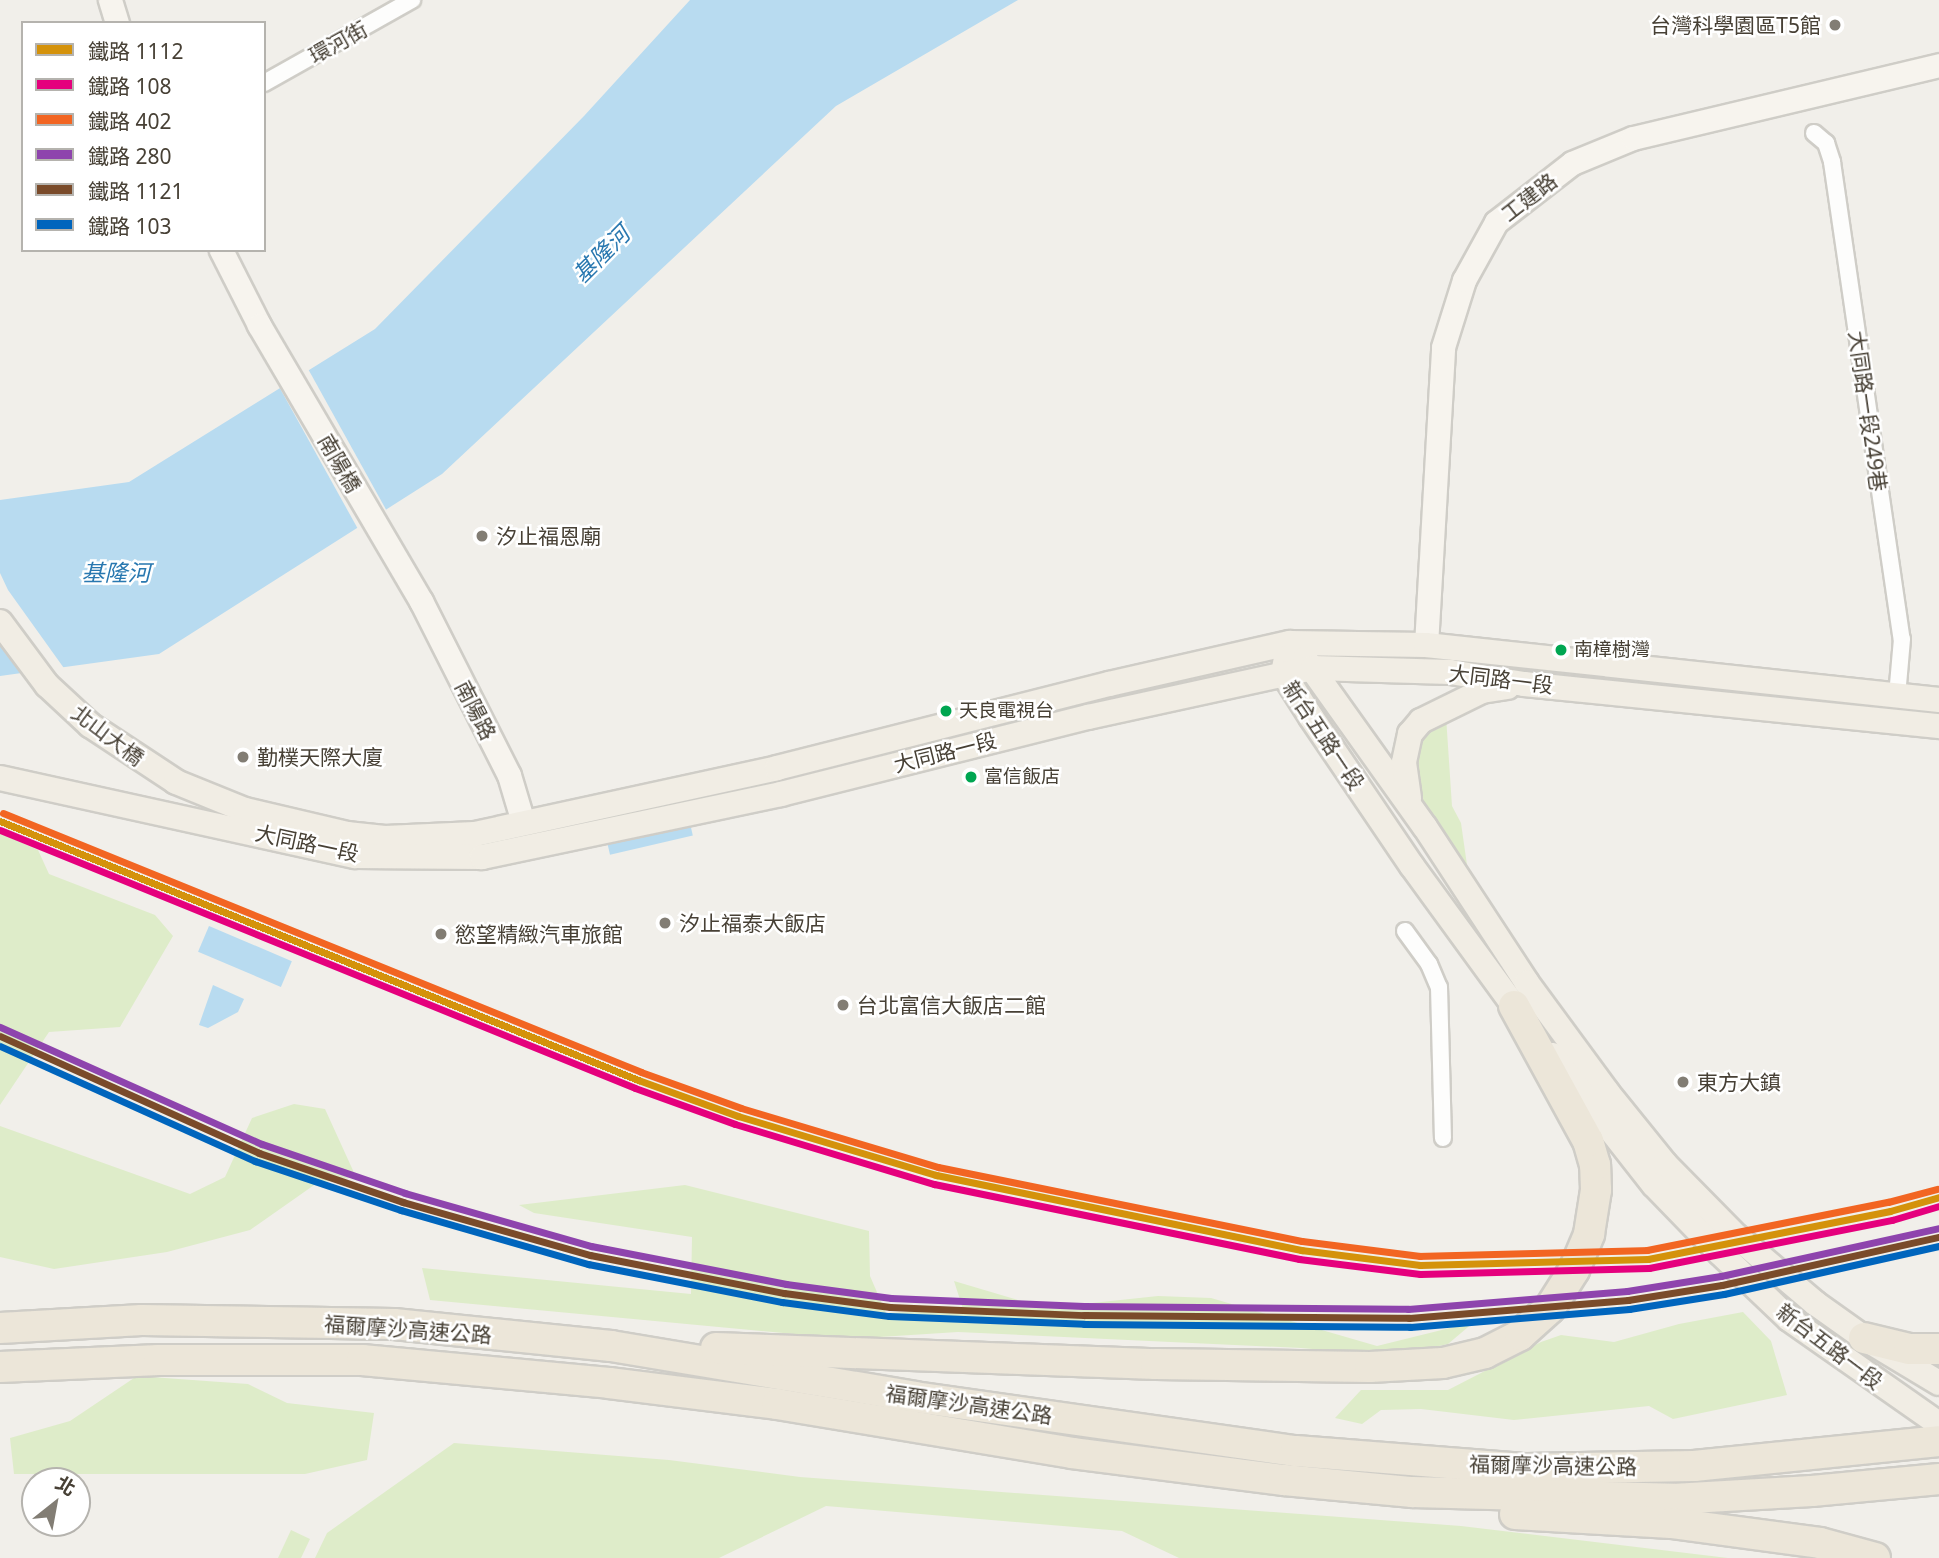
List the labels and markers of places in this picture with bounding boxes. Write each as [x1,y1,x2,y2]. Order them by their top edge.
place label: 台灣科學園區T5館 [1650,12,1821,38]
marker: 台灣科學園區T5館 [1827,17,1843,33]
place label: 汐止福恩廟 [496,523,601,549]
marker: 汐止福恩廟 [474,528,490,544]
place label: 南樟樹灣 [1574,639,1650,661]
marker: 南樟樹灣 [1554,643,1568,657]
place label: 天良電視台 [959,700,1054,722]
marker: 天良電視台 [939,704,953,718]
place label: 勤樸天際大廈 [257,744,383,770]
marker: 勤樸天際大廈 [235,749,251,765]
place label: 富信飯店 [984,766,1060,788]
marker: 富信飯店 [964,770,978,784]
place label: 汐止福泰大飯店 [679,910,826,936]
marker: 汐止福泰大飯店 [657,915,673,931]
place label: 慾望精緻汽車旅館 [455,921,623,947]
marker: 慾望精緻汽車旅館 [433,926,449,942]
place label: 台北富信大飯店二館 [857,992,1046,1018]
marker: 台北富信大飯店二館 [835,997,851,1013]
place label: 東方大鎮 [1697,1069,1781,1095]
marker: 東方大鎮 [1675,1074,1691,1090]

